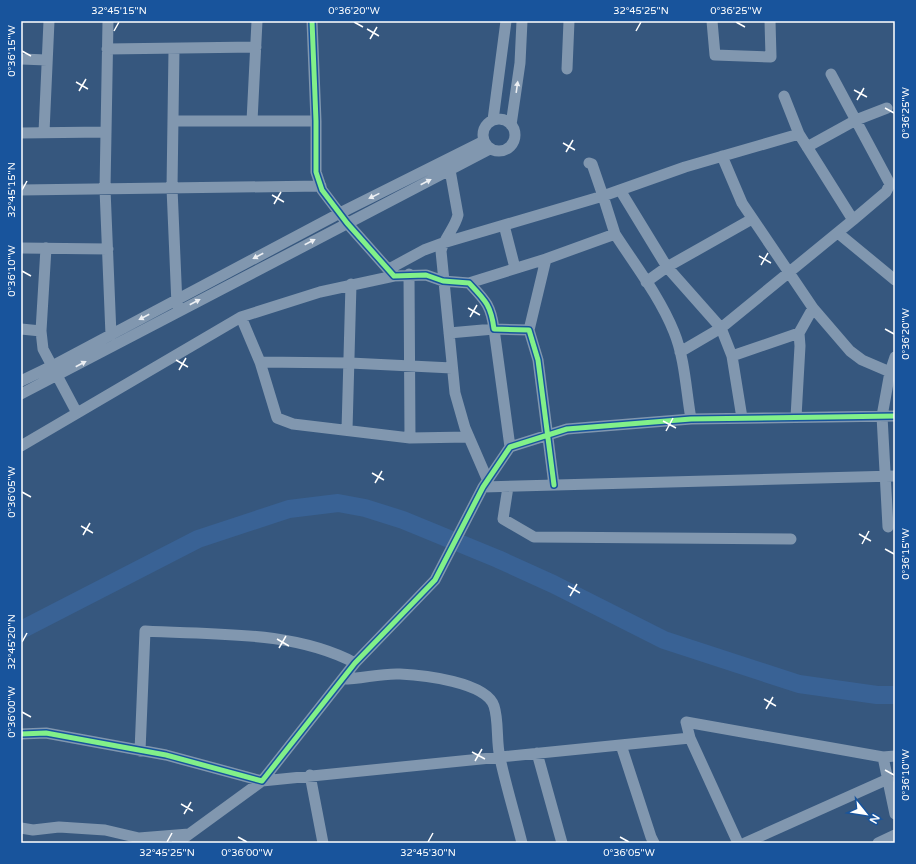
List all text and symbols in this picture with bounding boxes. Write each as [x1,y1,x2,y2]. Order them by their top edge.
text: 32°45'15"N [91,5,147,17]
text: 0°36'20"W [328,5,380,17]
text: 32°45'25"N [613,5,669,17]
text: 0°36'25"W [710,5,762,17]
text: 0°36'15"W [6,25,18,77]
one-way arrow [514,80,520,93]
text: 0°36'25"W [900,87,912,139]
text: 32°45'15"N [6,162,18,218]
one-way arrow [420,179,432,185]
one-way arrow [368,193,379,199]
one-way arrow [305,239,316,245]
text: 0°36'10"W [6,245,18,297]
one-way arrow [252,253,264,259]
one-way arrow [190,299,201,306]
text: 0°36'20"W [900,308,912,360]
one-way arrow [138,314,149,321]
one-way arrow [75,360,87,367]
text: 0°36'05"W [6,466,18,518]
text: 0°36'15"W [900,528,912,580]
text: 32°45'20"N [6,614,18,670]
text: 0°36'00"W [6,686,18,738]
text: 0°36'10"W [900,749,912,801]
north arrow [846,794,886,834]
text: N [866,812,882,826]
text: 32°45'25"N [139,847,195,859]
text: 0°36'00"W [221,847,273,859]
text: 32°45'30"N [400,847,456,859]
text: 0°36'05"W [603,847,655,859]

